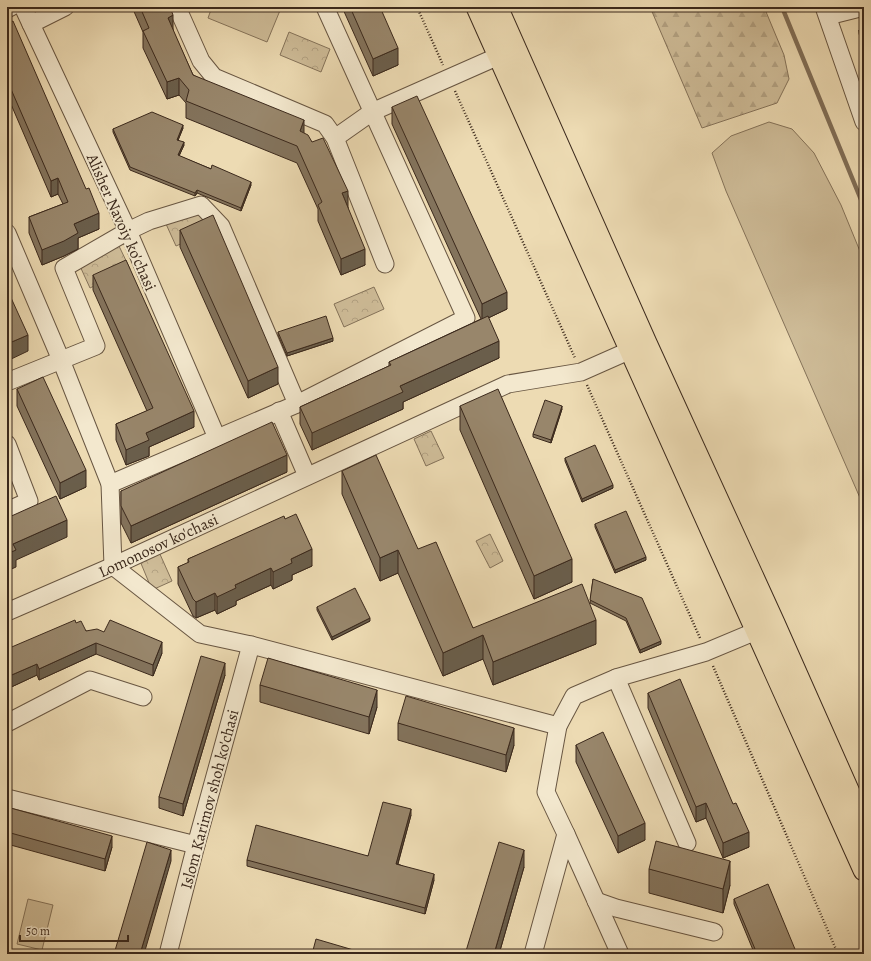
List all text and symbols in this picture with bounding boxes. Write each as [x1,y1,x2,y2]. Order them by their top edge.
street label: Alisher Navoiy ko'chasi [81,149,161,295]
street label: Lomonosov ko'chasi [95,509,222,583]
street label: Islom Karimov shoh ko'chasi [175,707,245,892]
scale bar [20,917,128,943]
text: 50 m [26,923,50,939]

